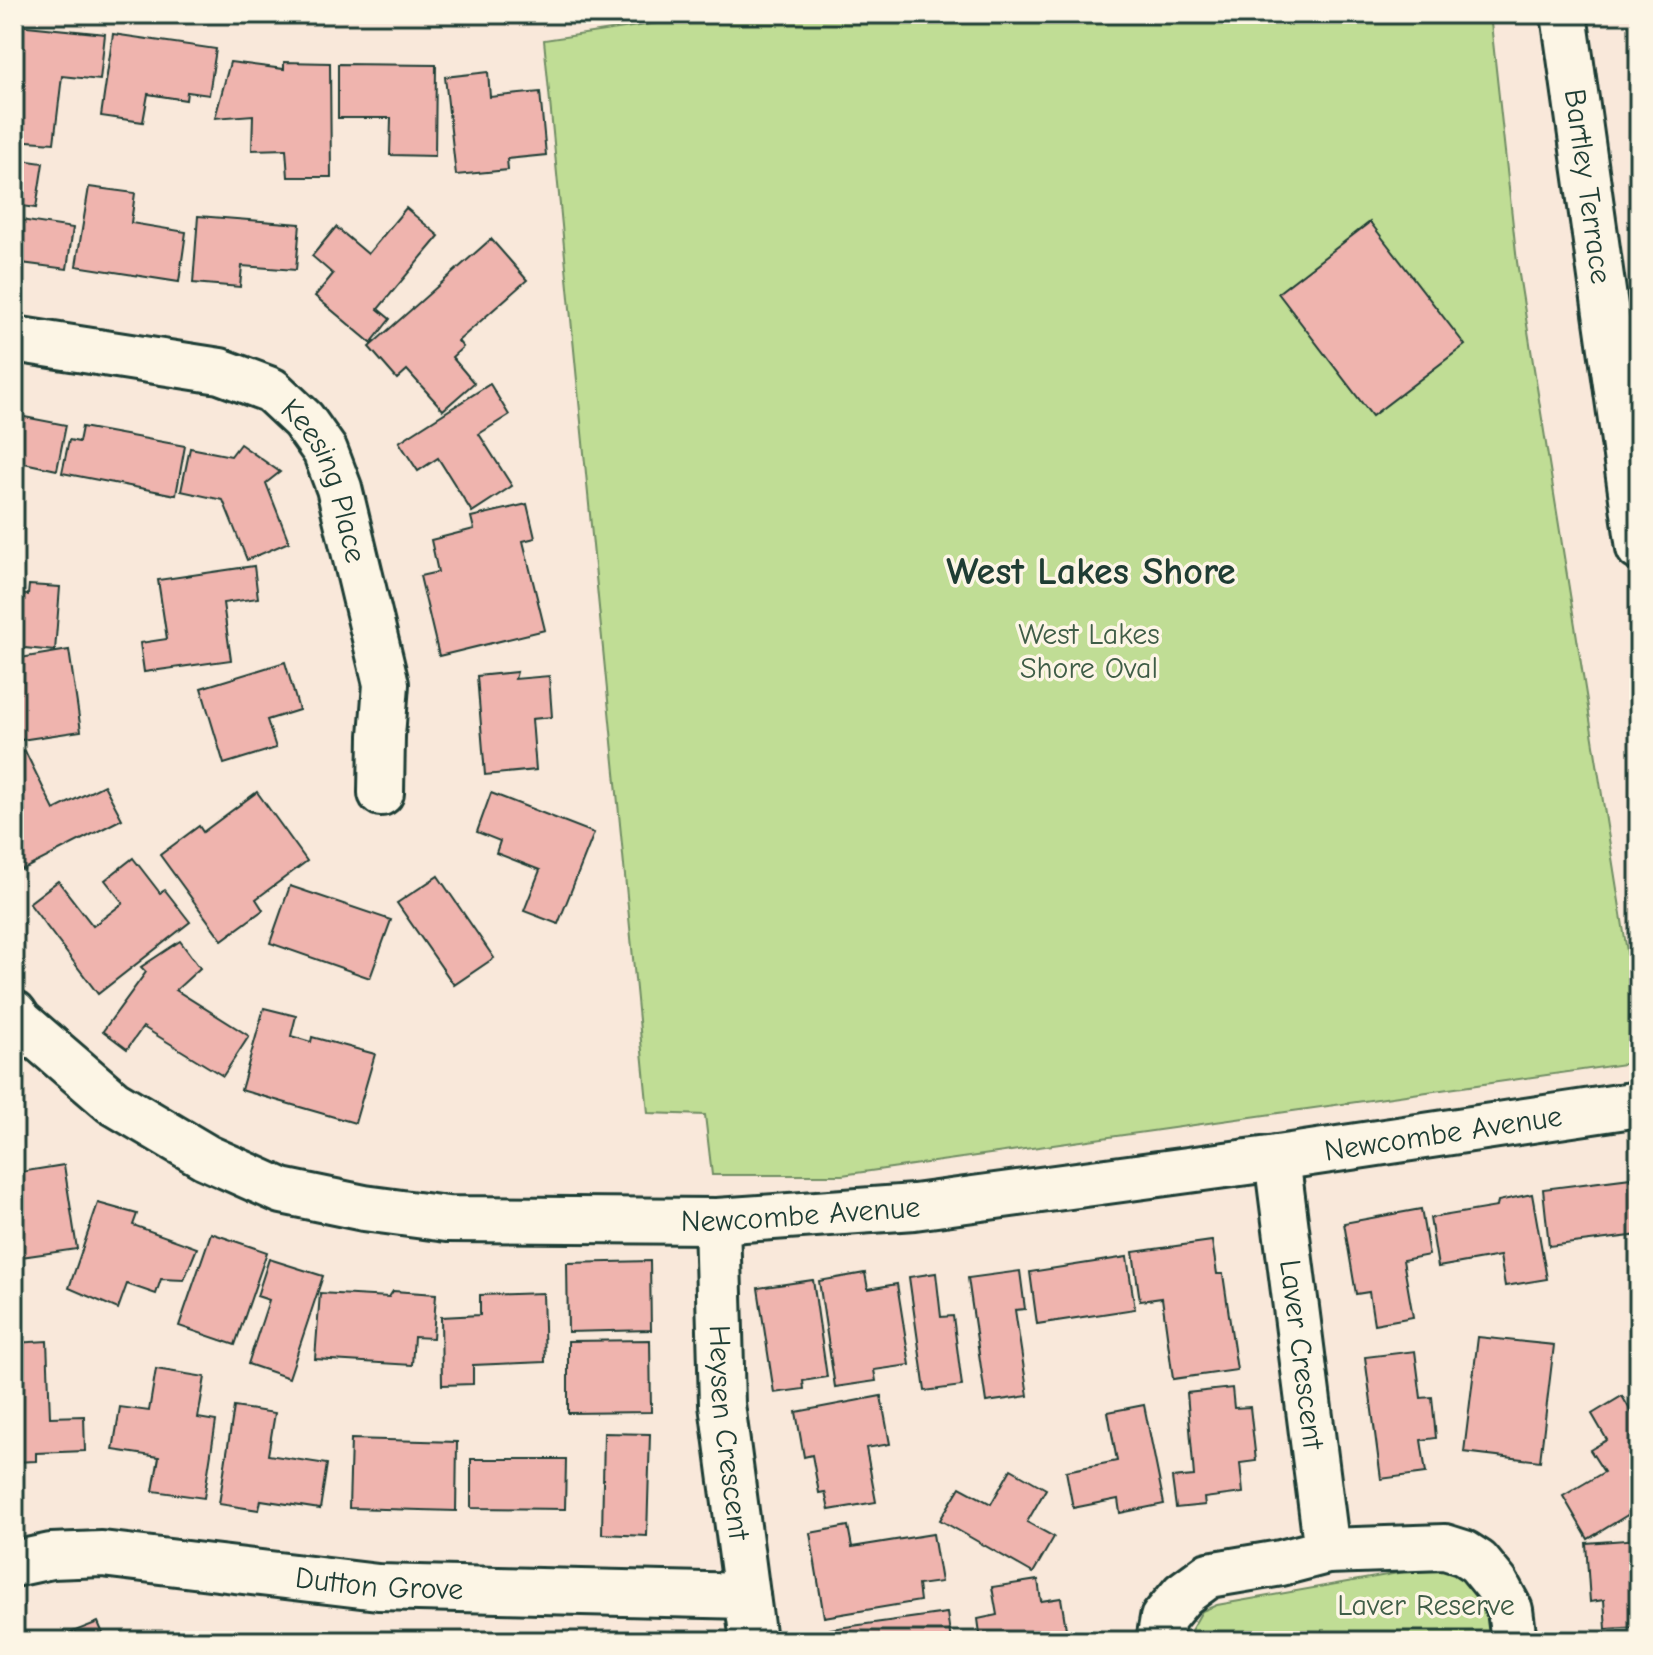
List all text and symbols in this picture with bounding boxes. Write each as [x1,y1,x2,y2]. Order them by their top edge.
street label: Bartley Terrace [1557,87,1619,286]
street label: Keesing Place [274,391,374,566]
district label: West Lakes Shore [946,550,1236,594]
park label: West Lakes Shore Oval [1018,617,1160,686]
street label: Newcombe Avenue [1322,1098,1564,1168]
street label: Newcombe Avenue [681,1189,921,1239]
street label: Laver Crescent [1273,1258,1332,1453]
street label: Heysen Crescent [702,1324,757,1543]
street label: Dutton Grove [293,1560,464,1607]
park label: Laver Reserve [1337,1588,1515,1623]

